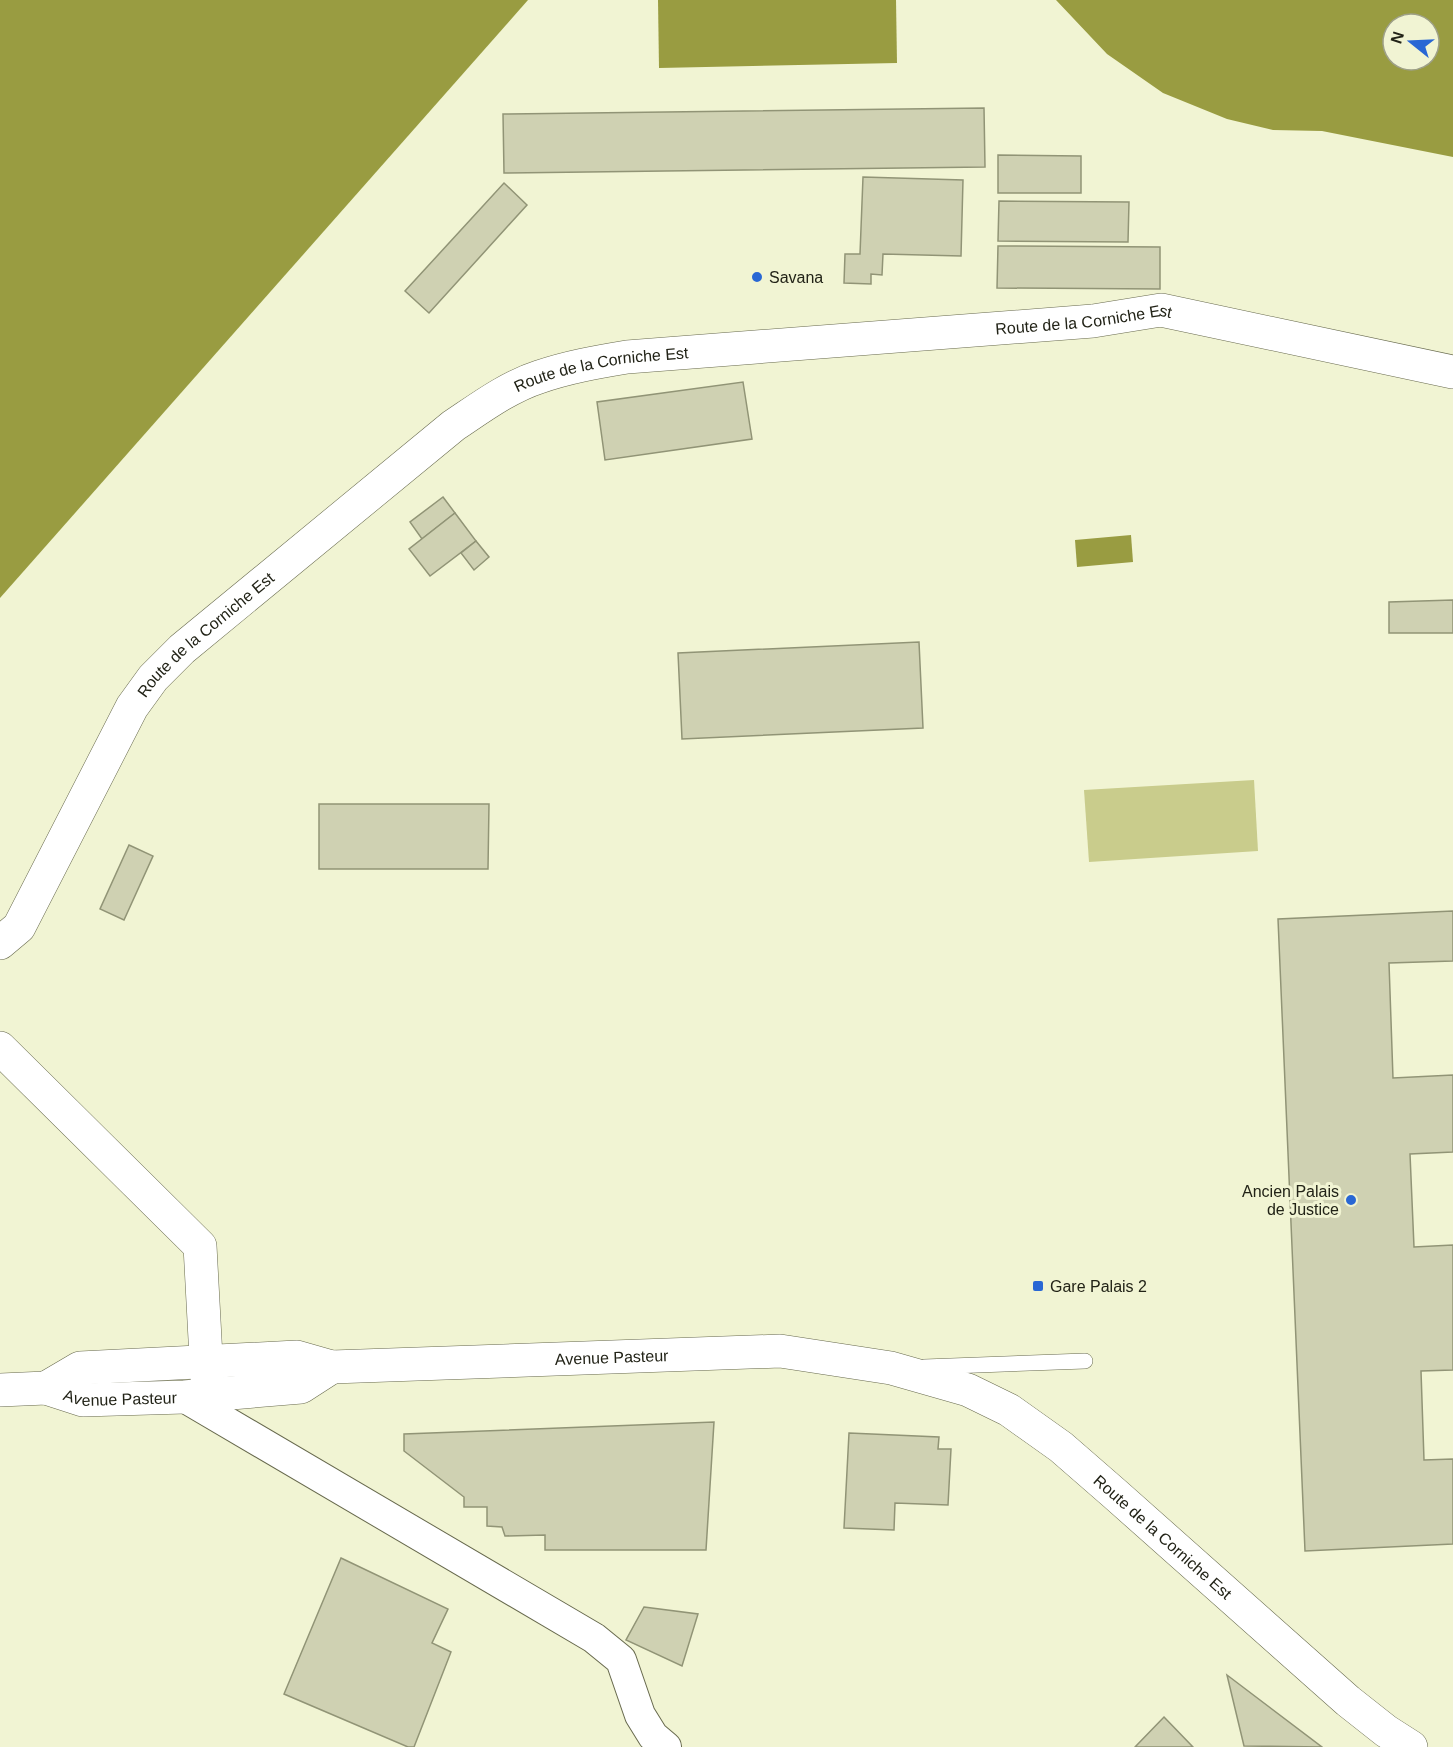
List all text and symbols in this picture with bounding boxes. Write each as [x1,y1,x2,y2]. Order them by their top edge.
north arrow [1381,12,1441,72]
text: N [1387,29,1407,46]
place label: Savana [769,269,823,286]
marker: Savana [750,270,764,284]
street label: Route de la Corniche Est [995,301,1174,337]
street label: Route de la Corniche Est [511,344,689,395]
street label: Route de la Corniche Est [134,568,277,700]
place label: Ancien Palais de Justice [1242,1183,1339,1218]
marker: Ancien Palais de Justice [1344,1193,1358,1207]
place label: Gare Palais 2 [1050,1278,1147,1295]
marker: Gare Palais 2 [1031,1279,1045,1293]
street label: Avenue Pasteur [555,1346,669,1368]
street label: Avenue Pasteur [62,1386,178,1409]
street label: Route de la Corniche Est [1091,1471,1236,1602]

